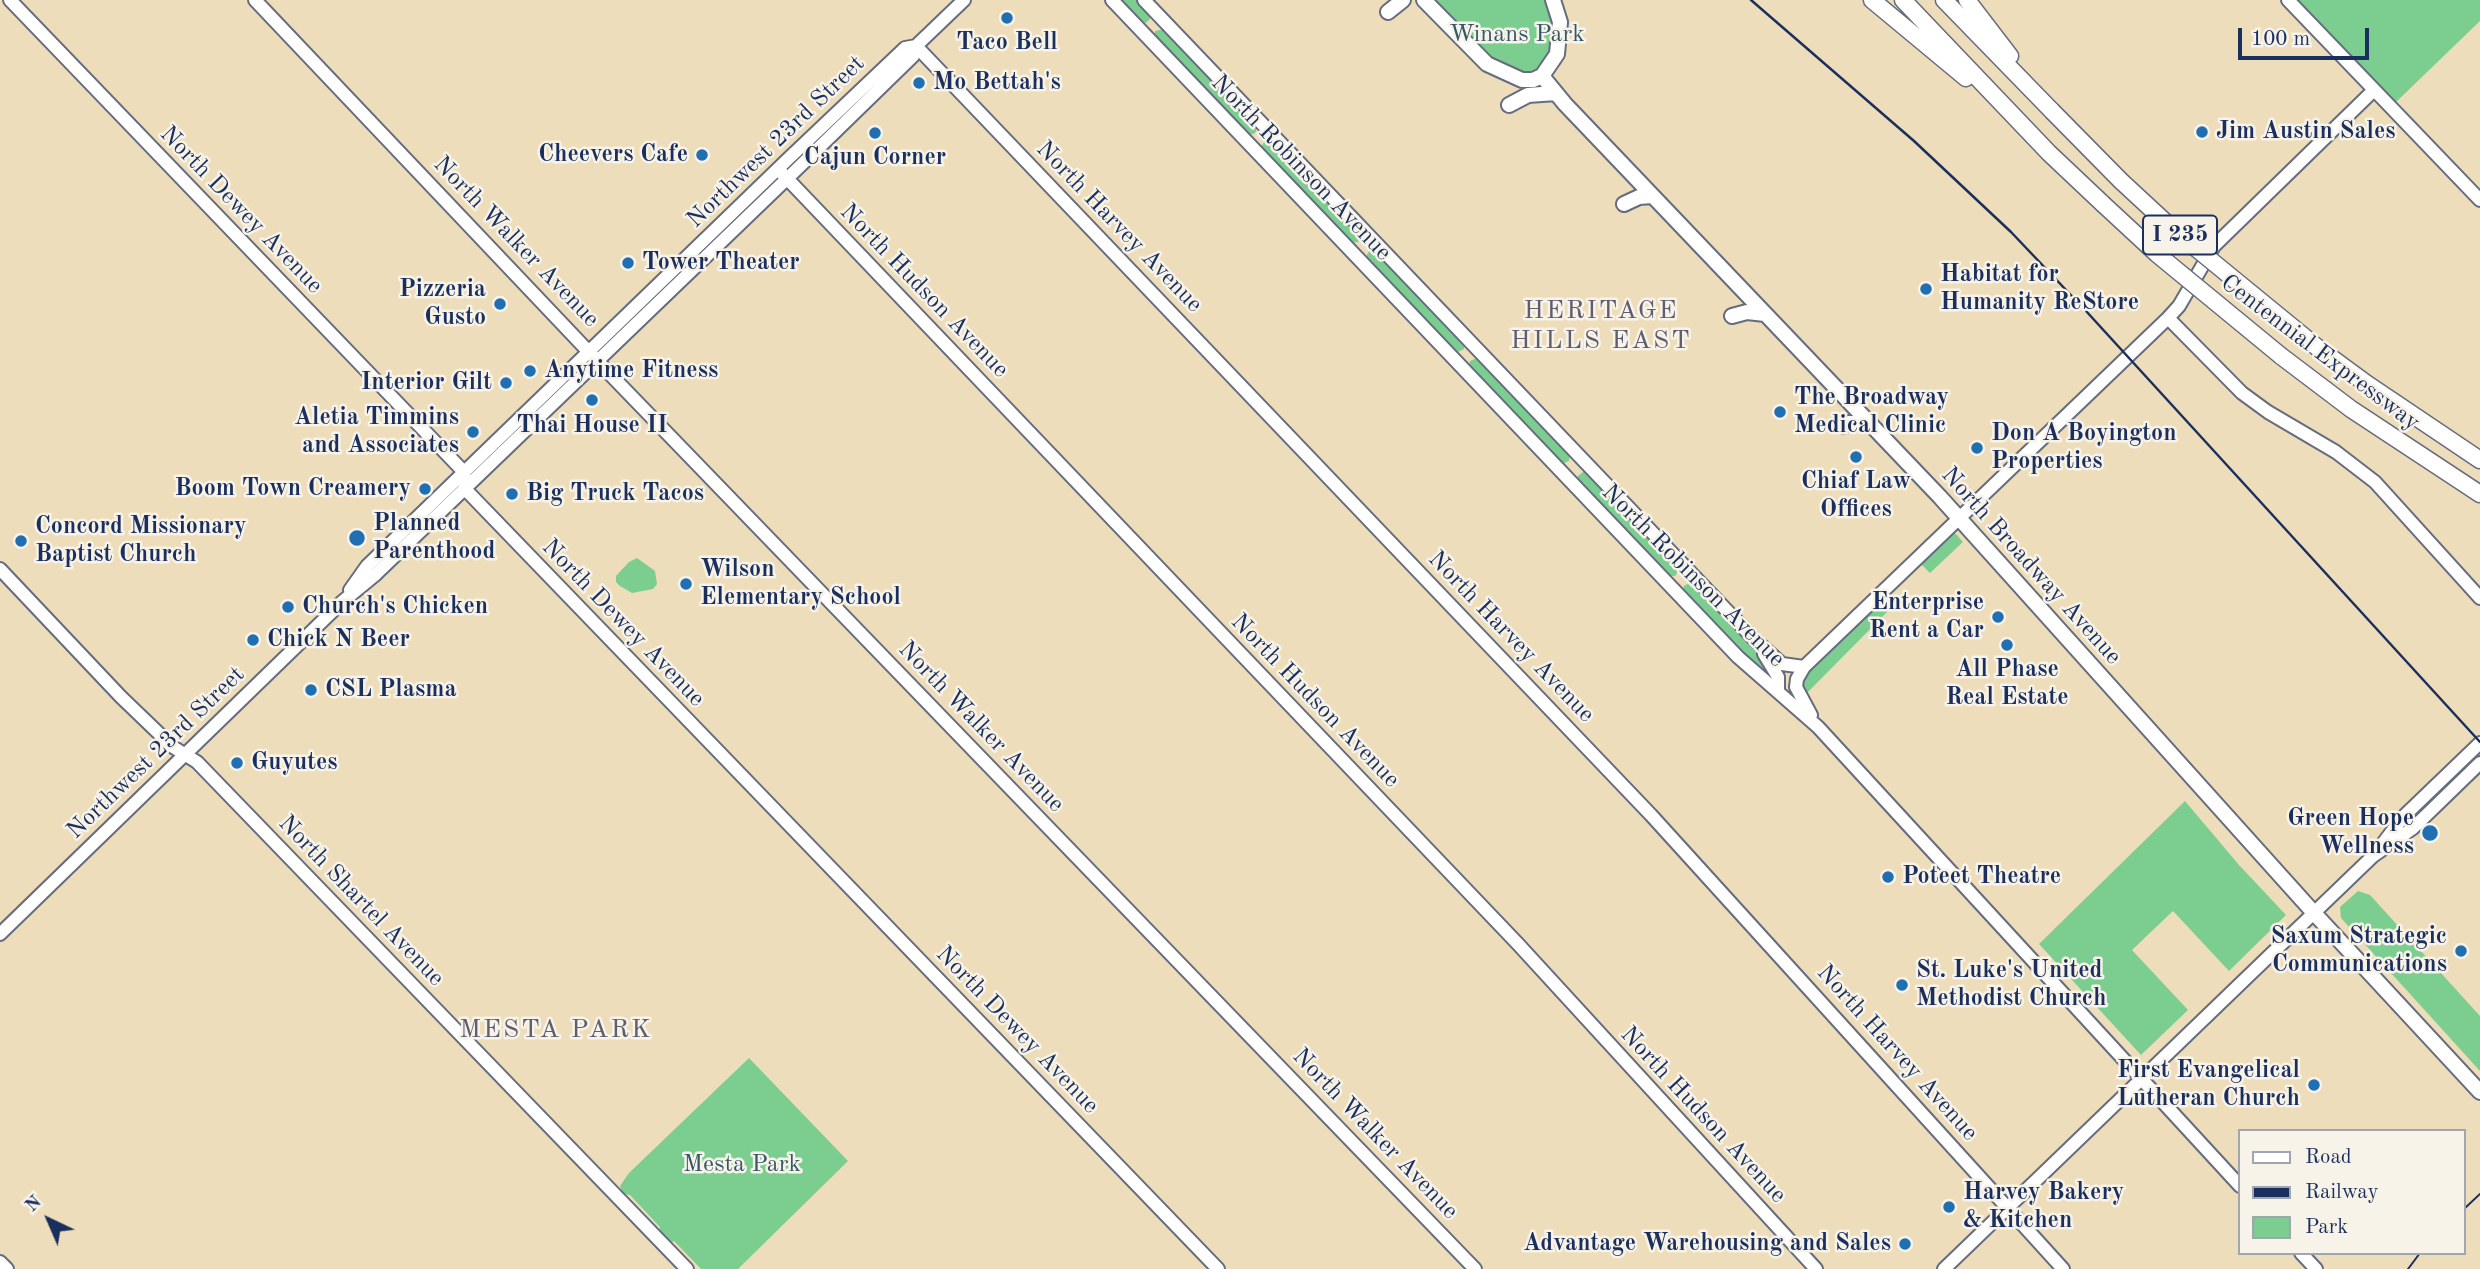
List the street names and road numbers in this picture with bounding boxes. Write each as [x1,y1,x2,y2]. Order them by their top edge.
street label: Northwest 23rd Street [681,50,871,234]
street label: North Robinson Avenue [1205,69,1397,267]
street label: North Dewey Avenue [153,120,329,300]
street label: North Harvey Avenue [1030,135,1208,319]
street label: North Walker Avenue [427,150,605,334]
street label: North Hudson Avenue [833,198,1015,384]
road number: I 235 [2143,216,2217,254]
street label: Centennial Expressway [2215,269,2425,437]
street label: North Broadway Avenue [1935,461,2127,671]
street label: North Robinson Avenue [1595,478,1791,674]
street label: North Dewey Avenue [535,533,711,713]
street label: North Harvey Avenue [1422,545,1600,729]
street label: North Hudson Avenue [1224,608,1406,794]
street label: North Walker Avenue [892,635,1070,819]
street label: Northwest 23rd Street [61,661,251,845]
street label: North Shartel Avenue [272,809,450,993]
street label: North Dewey Avenue [929,940,1105,1120]
street label: North Harvey Avenue [1810,959,1984,1147]
street label: North Hudson Avenue [1614,1021,1792,1209]
street label: North Walker Avenue [1286,1042,1464,1226]

